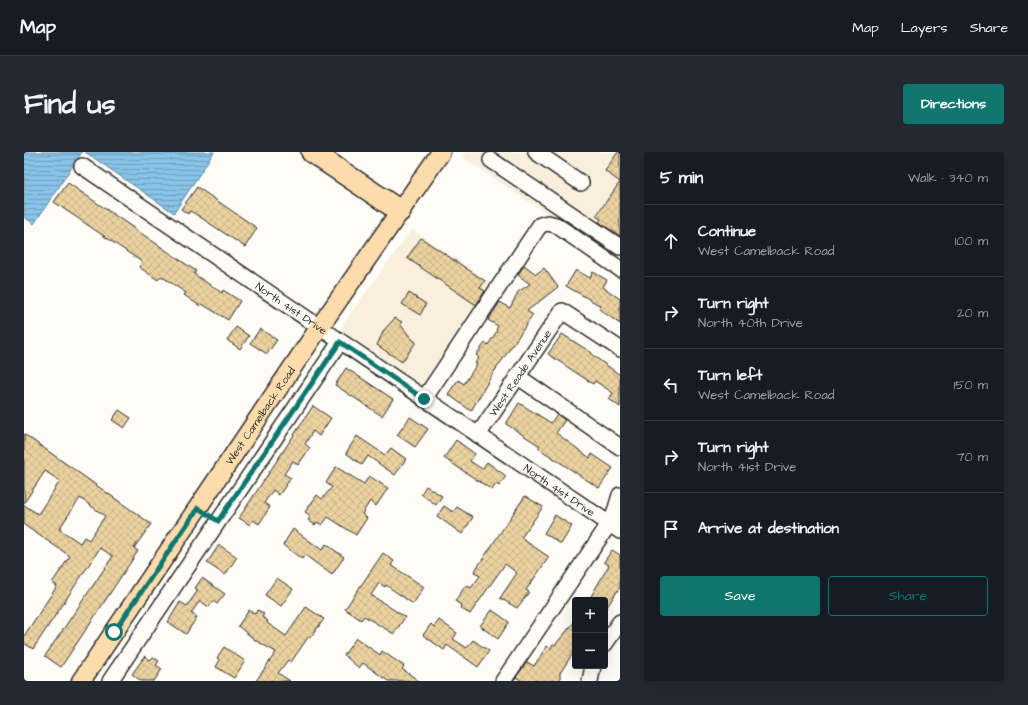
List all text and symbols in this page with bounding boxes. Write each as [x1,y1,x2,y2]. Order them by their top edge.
text: Map [20,14,56,41]
text: Map [852,18,879,38]
text: Layers [901,18,948,38]
text: Share [970,18,1008,38]
button: Directions [903,84,1004,124]
text: Find us [24,85,115,124]
text: 5 min [660,166,703,190]
text: Walk · 340 m [908,169,988,187]
text: Continue [698,221,756,242]
icon: ahead [660,230,682,252]
text: 100 m [955,232,988,250]
text: West Camelback Road [698,242,834,260]
street label: North 41st Drive [253,278,330,338]
text: Turn right [698,293,769,314]
icon: right [660,302,682,324]
text: 20 m [957,304,988,322]
text: North 40th Drive [698,314,803,332]
street label: West Reade Avenue [485,326,555,419]
street label: West Camelback Road [221,363,299,468]
text: Turn left [698,365,762,386]
icon: left [660,374,682,396]
text: 150 m [954,376,988,394]
text: West Camelback Road [698,386,834,404]
route end [415,390,433,408]
text: Turn right [698,437,769,458]
icon: right [660,446,682,468]
text: 70 m [956,448,988,466]
text: North 41st Drive [698,458,796,476]
street label: North 41st Drive [521,460,598,520]
icon: arrive [660,518,682,540]
text: Arrive at destination [698,518,839,539]
button: Save [660,576,820,616]
button: Share [828,576,988,616]
map controls [572,597,608,669]
button: + [572,597,608,633]
route start [105,623,123,641]
button: − [572,633,608,669]

